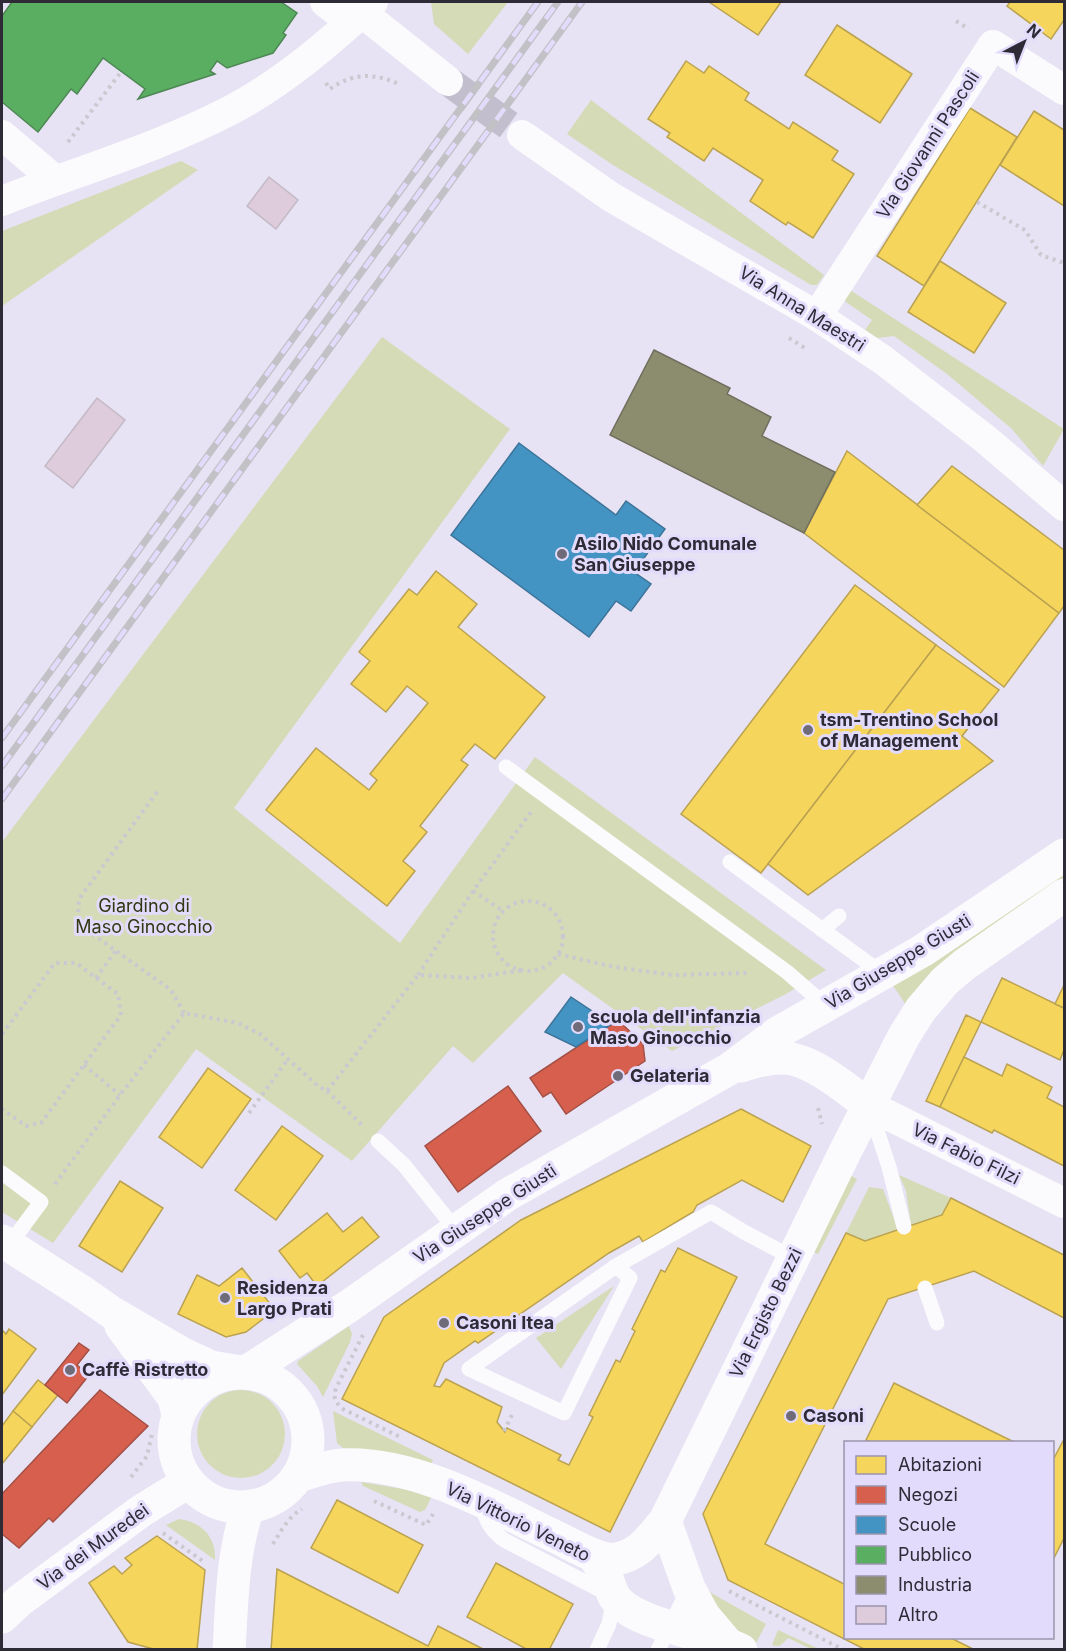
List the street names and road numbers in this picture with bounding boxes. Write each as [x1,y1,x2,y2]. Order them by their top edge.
street label: Via Giovanni Pascoli [872,67,983,223]
street label: Via Anna Maestri [735,261,869,356]
street label: Via Giuseppe Giusti [821,910,974,1013]
street label: Via Fabio Filzi [909,1118,1023,1189]
street label: Via Giuseppe Giusti [409,1160,560,1268]
street label: Via Ergisto Bezzi [725,1244,806,1381]
street label: Via Vittorio Veneto [443,1478,594,1566]
street label: Via dei Muredei [33,1499,153,1594]

